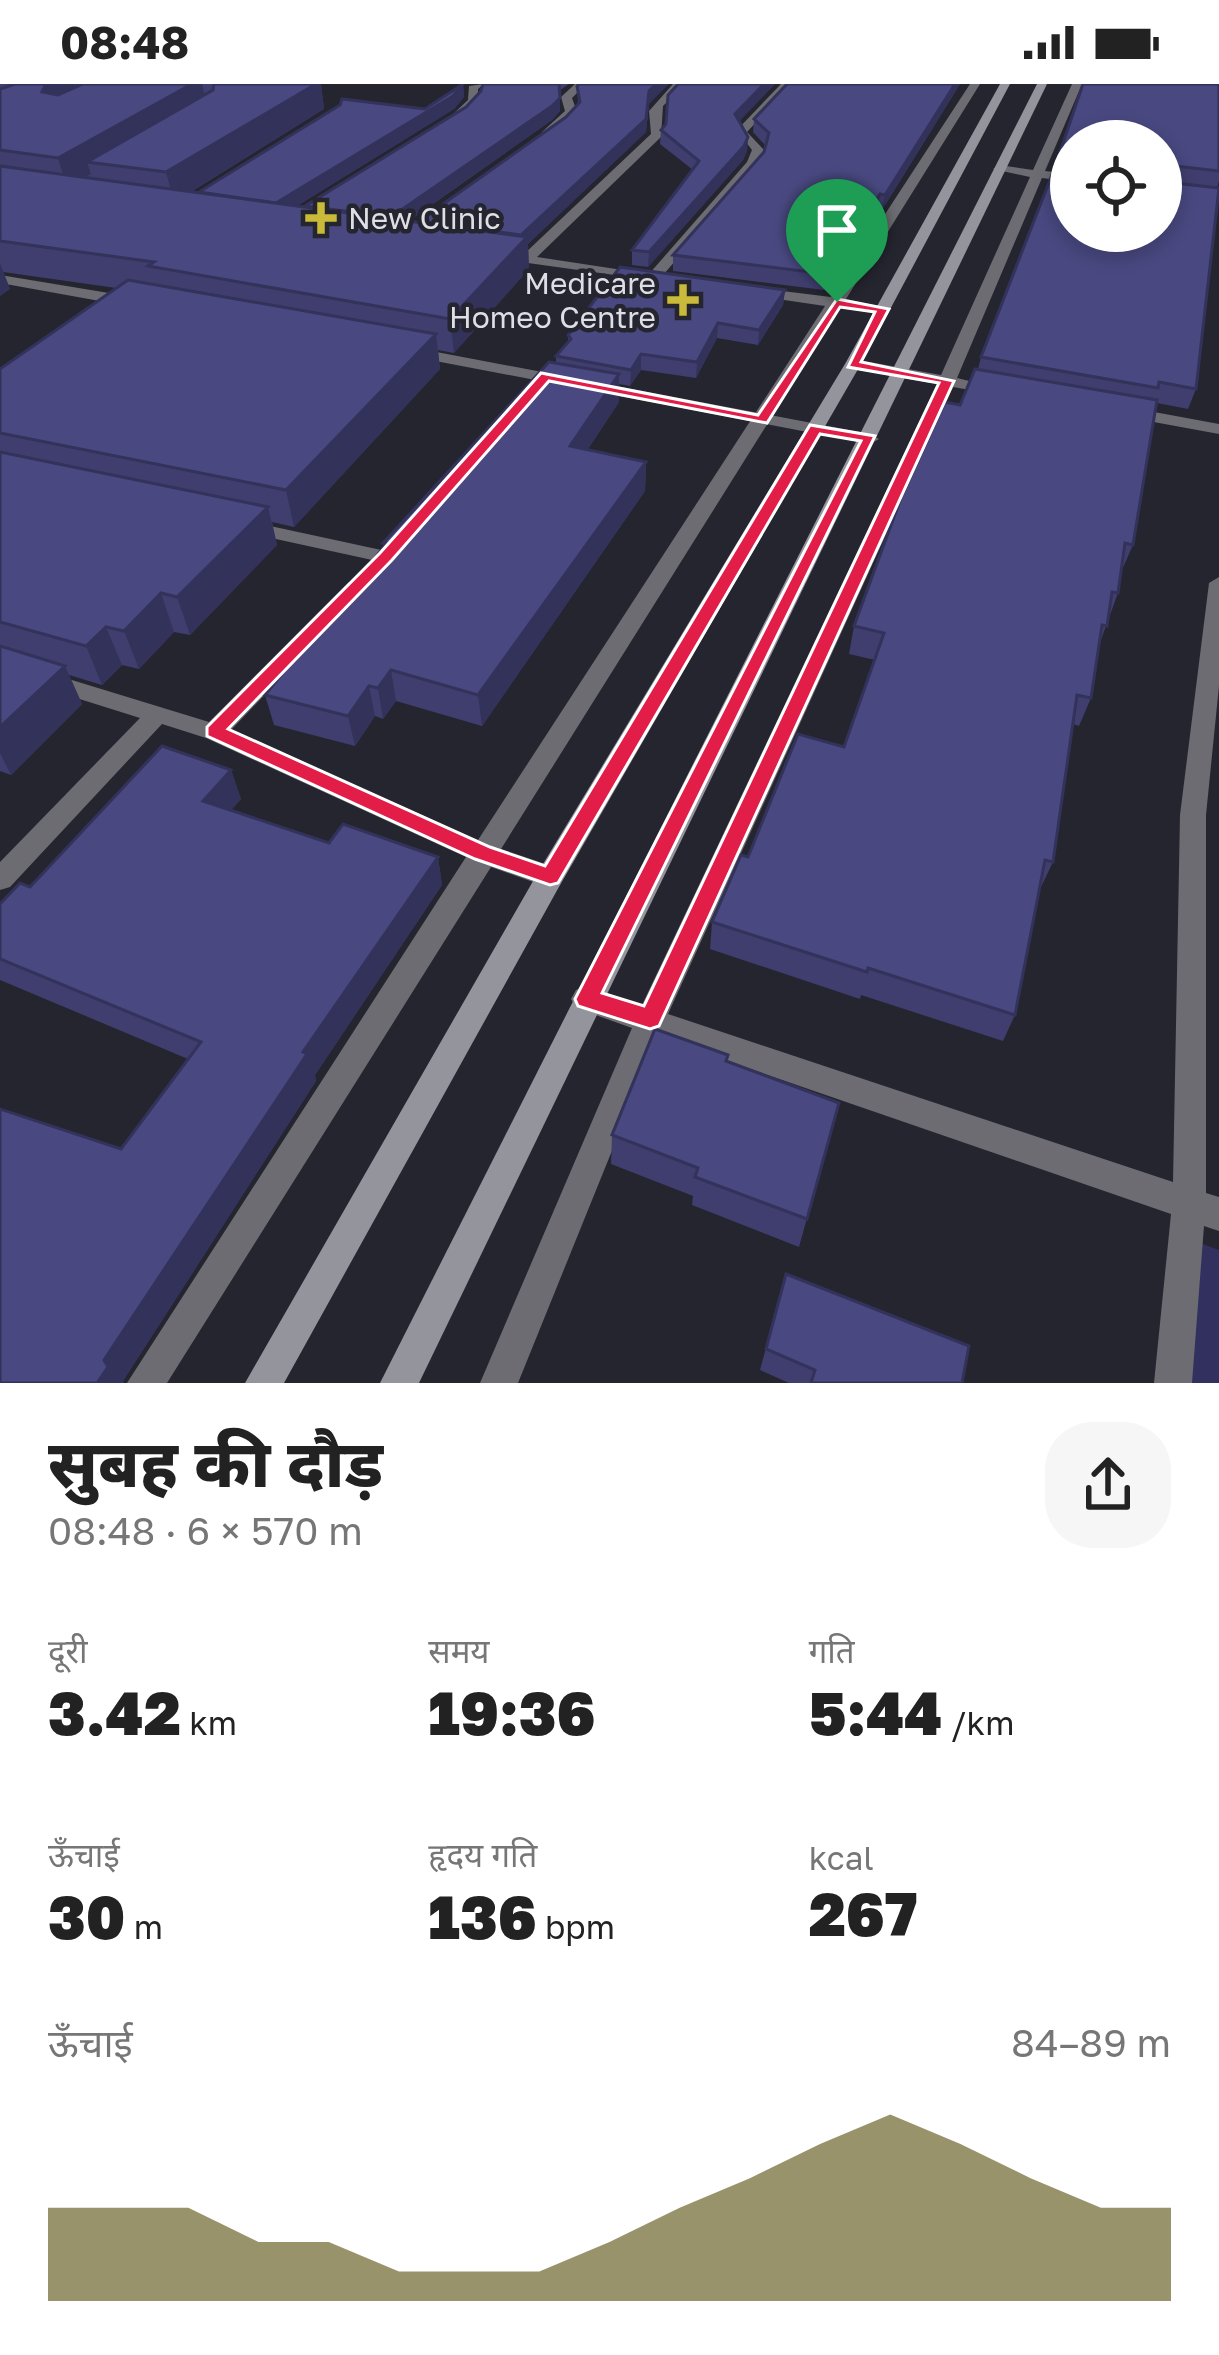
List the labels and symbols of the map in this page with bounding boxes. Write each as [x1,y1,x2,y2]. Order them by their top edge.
pin [786,179,888,302]
place label: New Clinic [348,200,501,236]
marker: New Clinic [305,202,337,234]
place label: Medicare Homeo Centre [449,265,656,335]
marker: Medicare Homeo Centre [667,284,699,316]

